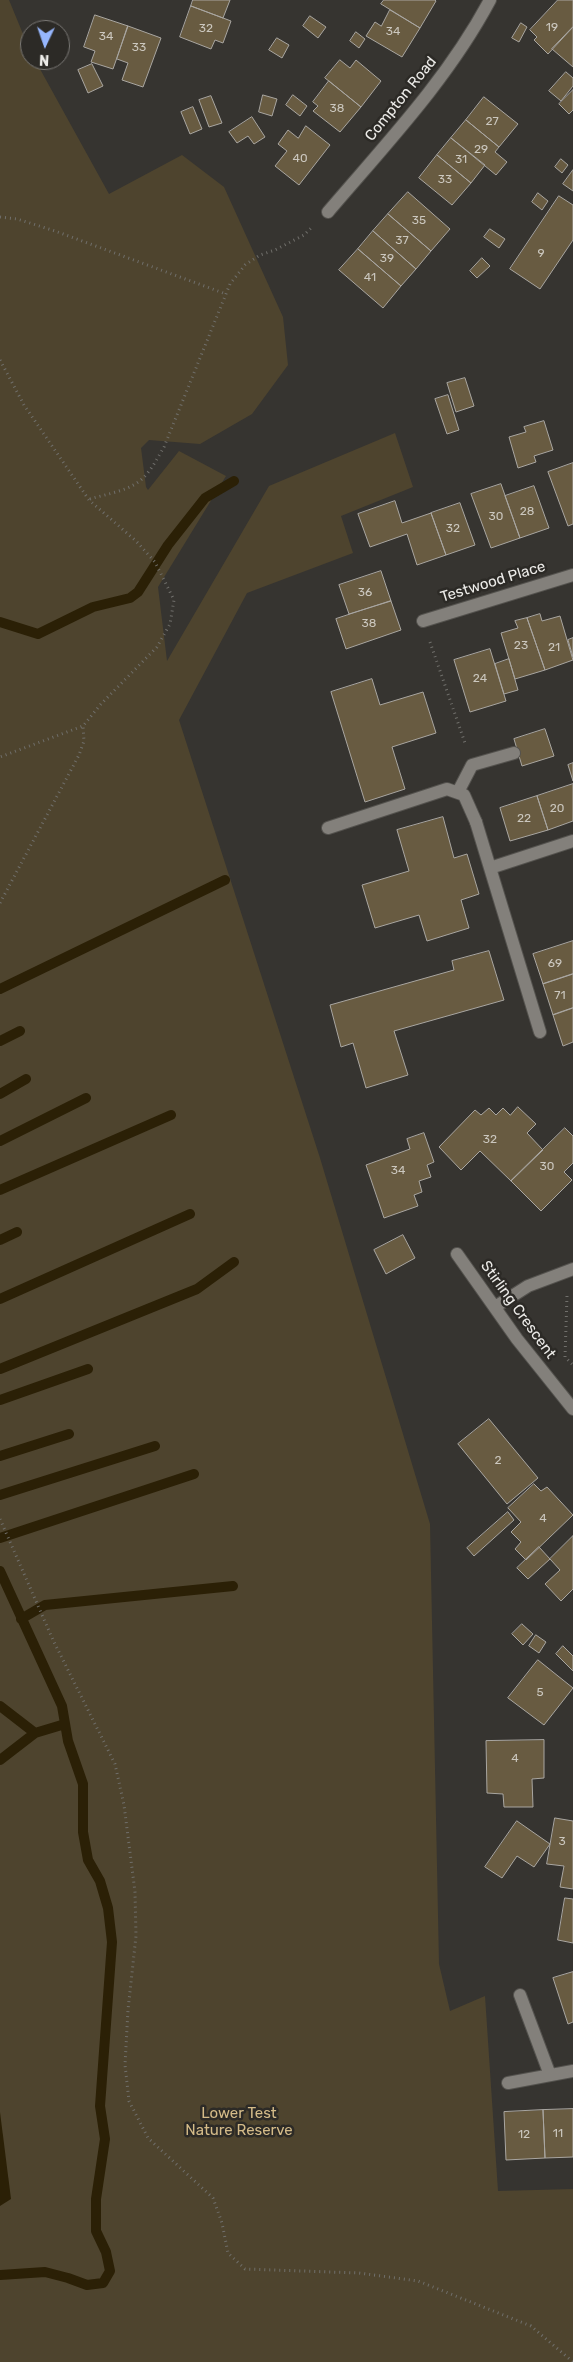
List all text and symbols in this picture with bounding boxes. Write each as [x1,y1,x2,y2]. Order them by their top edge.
north arrow [20,20,70,70]
house number: 19 [546,21,558,35]
house number: 32 [199,22,213,36]
house number: 34 [386,25,400,39]
house number: 34 [99,30,113,44]
house number: 33 [132,41,146,55]
text: N [39,51,50,68]
street label: Compton Road [361,53,441,145]
house number: 38 [330,102,344,116]
house number: 27 [485,115,499,129]
house number: 29 [474,143,488,157]
house number: 40 [292,152,308,166]
house number: 31 [455,153,467,167]
house number: 33 [438,173,452,187]
house number: 35 [412,214,426,228]
house number: 37 [395,234,409,248]
house number: 9 [537,247,545,261]
house number: 39 [380,252,394,266]
house number: 41 [364,271,376,285]
house number: 28 [520,505,534,519]
house number: 30 [489,510,503,524]
house number: 32 [446,522,460,536]
street label: Testwood Place [438,557,548,607]
house number: 36 [358,586,372,600]
house number: 38 [362,617,376,631]
house number: 23 [514,639,528,653]
house number: 21 [548,641,560,655]
house number: 24 [473,672,487,686]
house number: 20 [550,802,564,816]
house number: 22 [517,812,531,826]
house number: 69 [548,957,562,971]
house number: 71 [554,989,566,1003]
house number: 32 [483,1133,497,1147]
house number: 30 [540,1160,554,1174]
house number: 34 [391,1164,405,1178]
street label: Stirling Crescent [476,1258,560,1362]
house number: 2 [494,1454,502,1468]
house number: 4 [539,1512,547,1526]
house number: 5 [536,1686,544,1700]
house number: 4 [511,1752,519,1766]
house number: 3 [558,1835,566,1849]
park label: Lower Test Nature Reserve [185,2105,293,2140]
house number: 11 [553,2127,563,2141]
house number: 12 [518,2128,530,2142]

